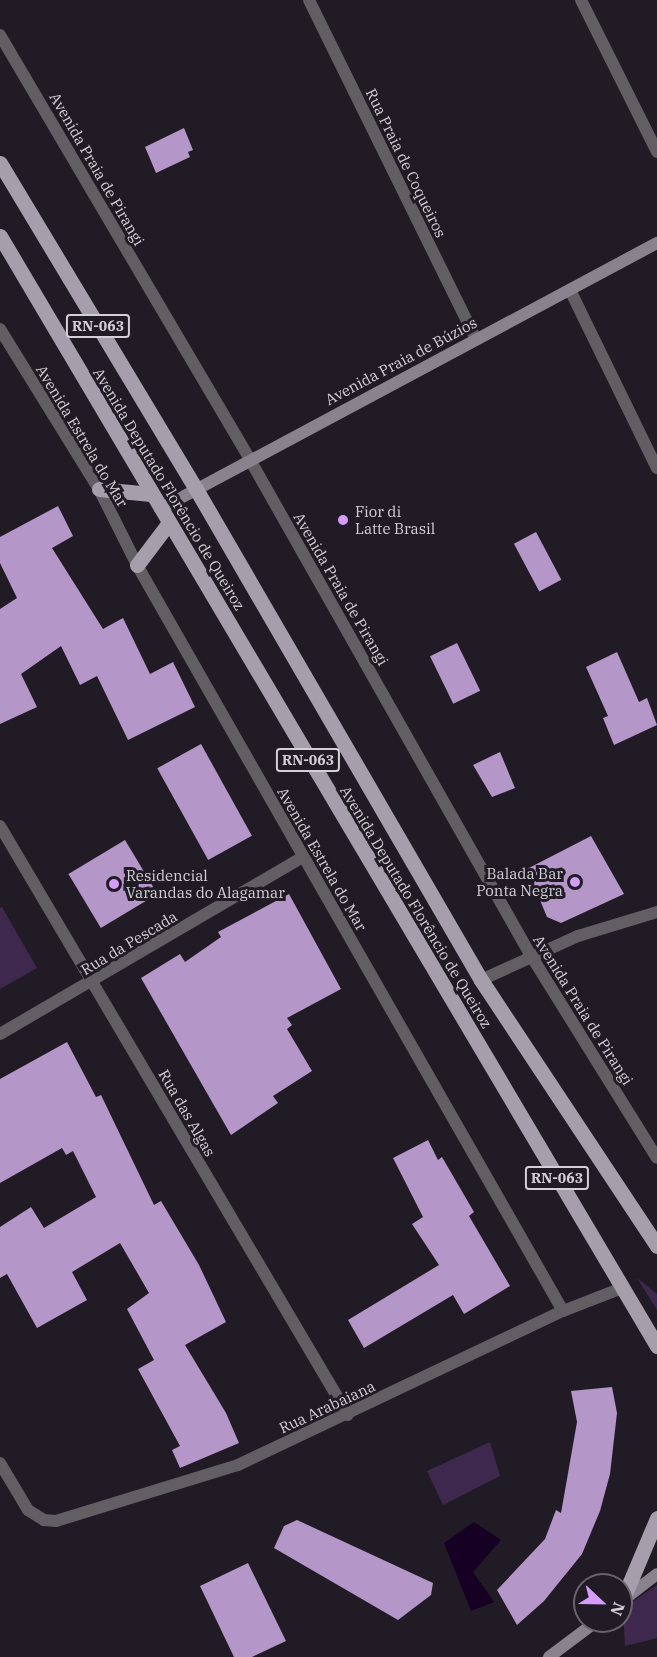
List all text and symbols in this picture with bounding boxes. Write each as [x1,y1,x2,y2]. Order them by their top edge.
street label: Rua Praia de Coqueiros [362,85,450,241]
street label: Avenida Praia de Pirangi [46,89,148,249]
street label: Avenida Praia de Búzios [322,313,480,409]
road number: RN-063 [65,315,131,337]
street label: Avenida Estrela do Mar [32,362,132,510]
street label: Avenida Deputado Florêncio de Queiroz [89,365,249,613]
place label: Fior di Latte Brasil [355,502,435,537]
street label: Avenida Praia de Pirangi [290,509,392,669]
marker: Fior di Latte Brasil [336,513,350,527]
road number: RN-063 [275,749,341,771]
street label: Avenida Deputado Florêncio de Queiroz [336,783,496,1031]
street label: Avenida Estrela do Mar [273,784,371,934]
place label: Balada Bar Ponta Negra [476,864,563,899]
place label: Residencial Varandas do Alagamar [126,866,285,901]
marker: Balada Bar Ponta Negra [568,875,582,889]
marker: Residencial Varandas do Alagamar [107,877,121,891]
street label: Rua da Pescada [77,907,181,979]
street label: Avenida Praia de Pirangi [529,932,637,1088]
street label: Rua das Algas [155,1066,219,1160]
road number: RN-063 [524,1167,590,1189]
street label: Rua Arabaiana [276,1377,378,1437]
north arrow [573,1573,633,1633]
text: N [606,1599,629,1619]

